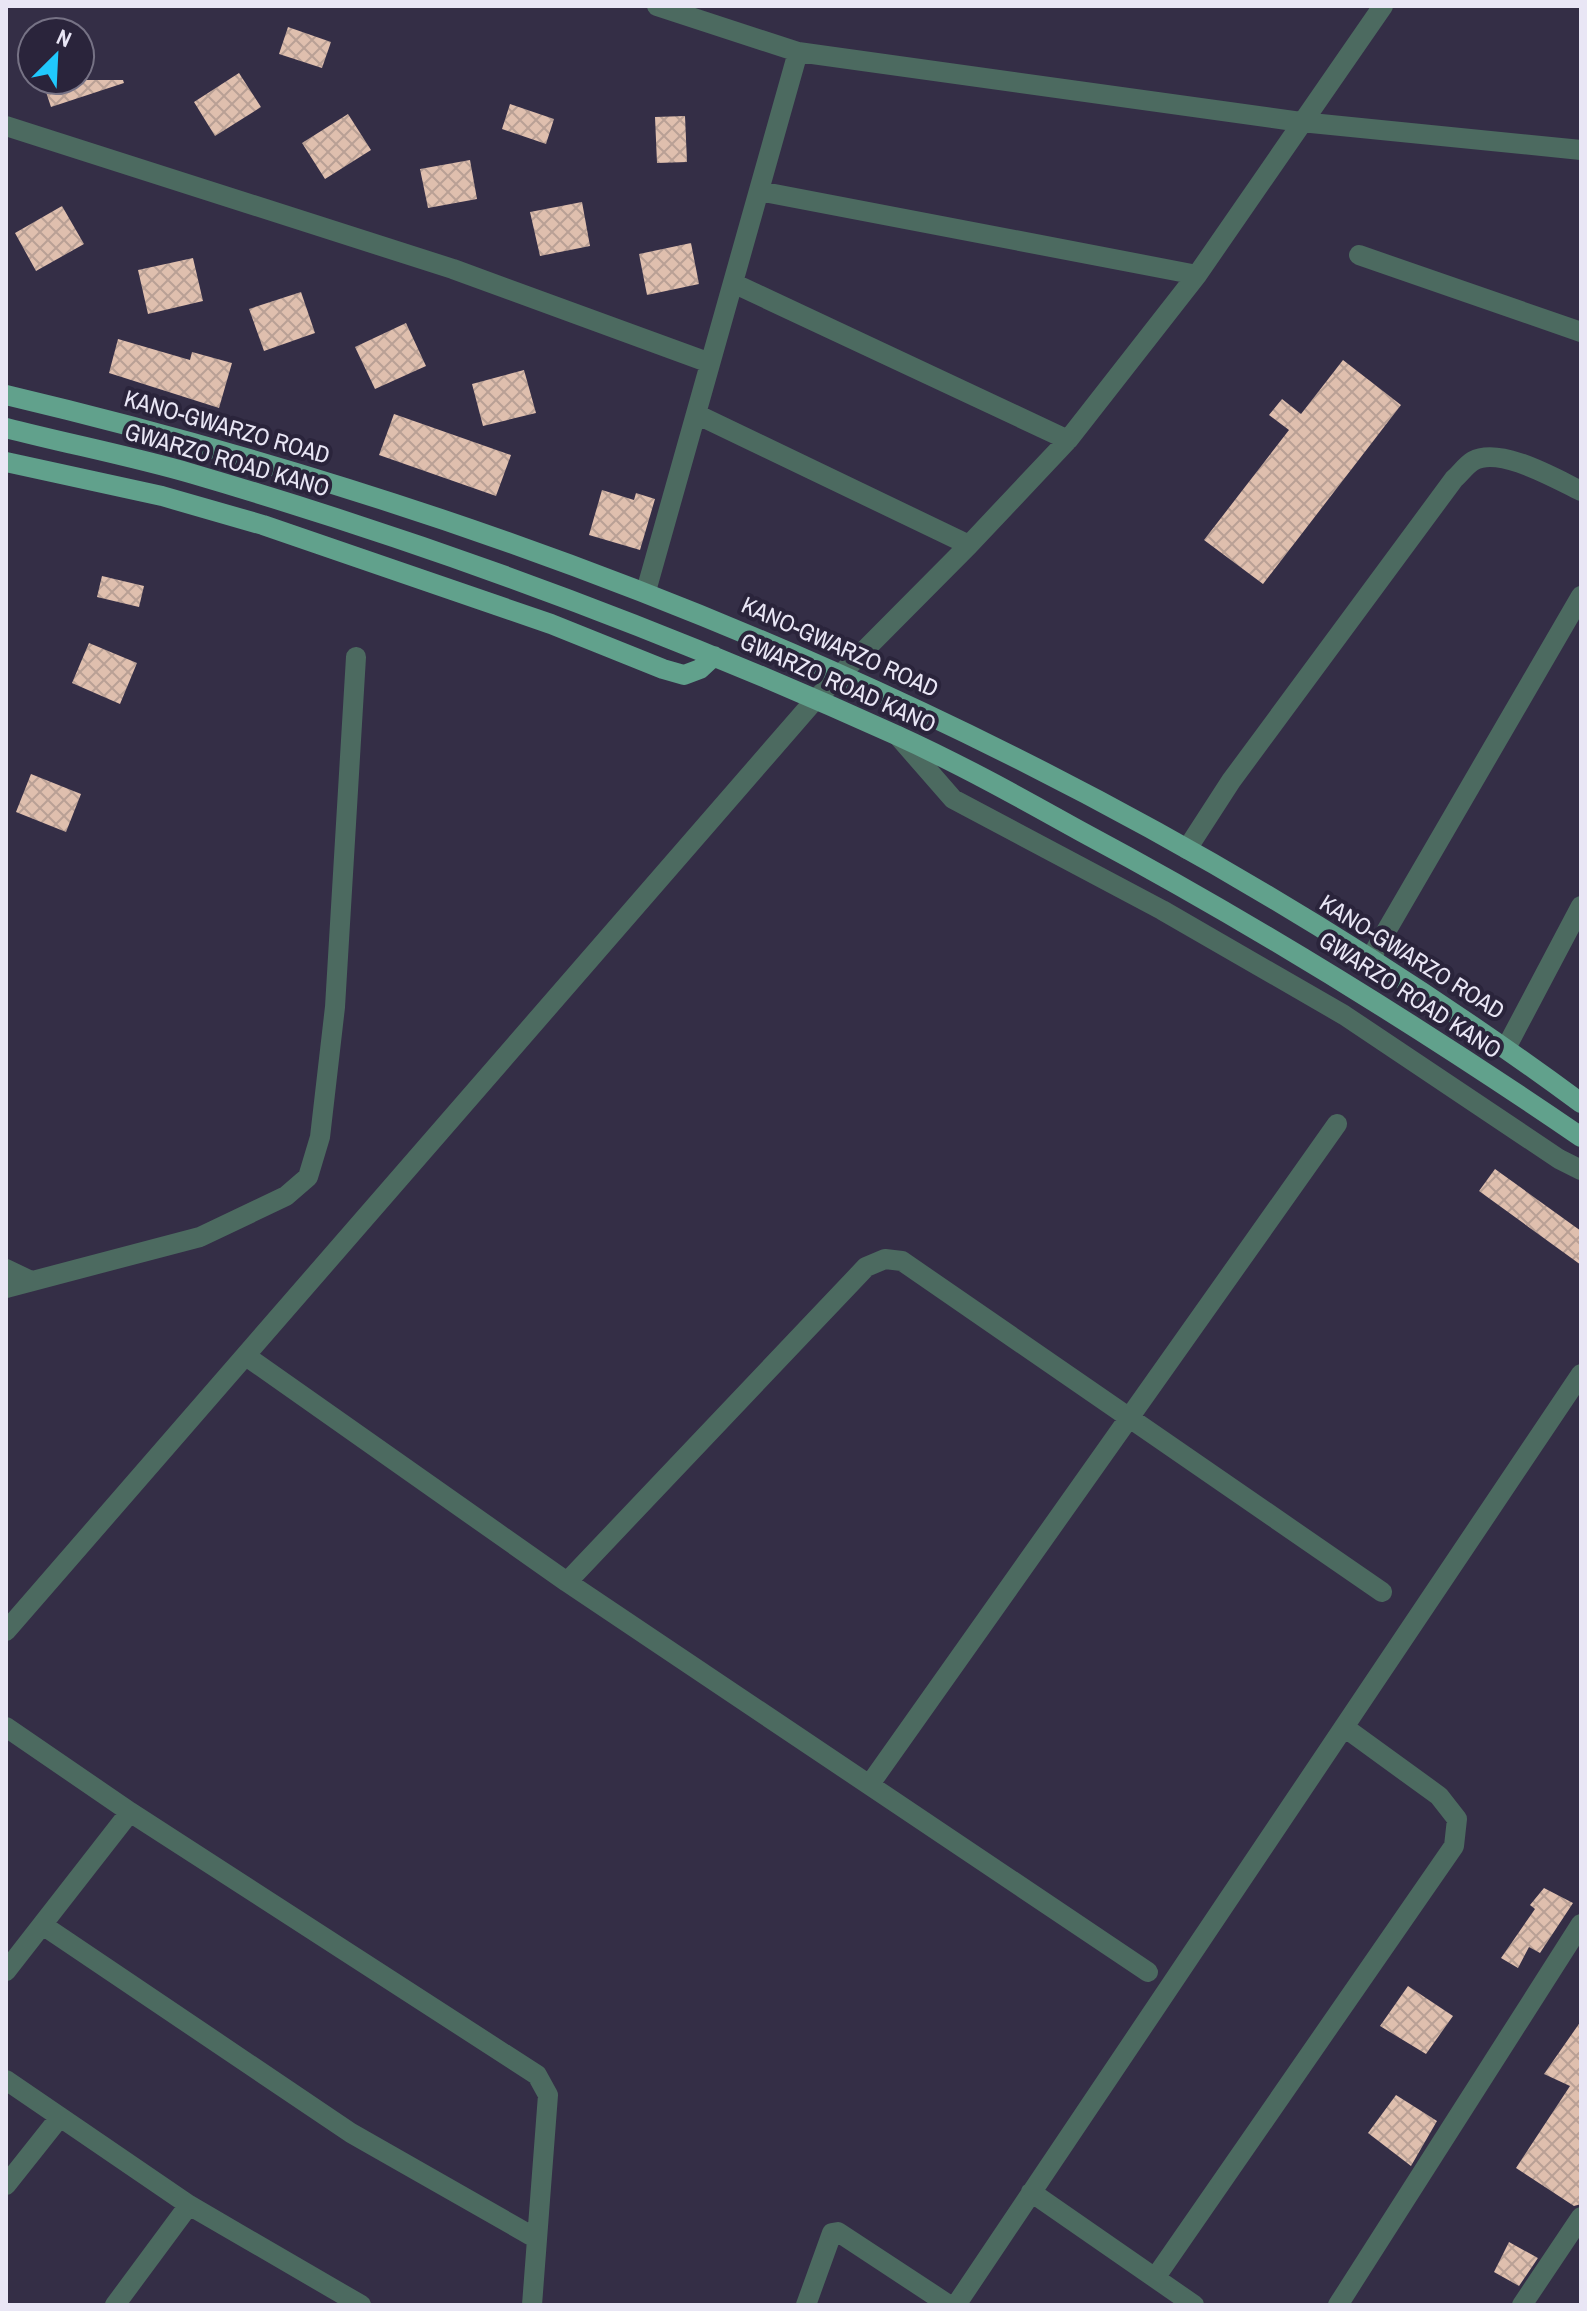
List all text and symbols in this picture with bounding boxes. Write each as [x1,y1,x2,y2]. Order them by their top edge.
north arrow [16,16,96,96]
text: N [52,21,76,54]
street label: KANO-GWARZO ROAD [121,381,334,471]
street label: GWARZO ROAD KANO [121,415,333,504]
street label: KANO-GWARZO ROAD [737,588,944,704]
street label: GWARZO ROAD KANO [735,624,941,740]
street label: KANO-GWARZO ROAD [1314,886,1511,1026]
street label: GWARZO ROAD KANO [1313,923,1508,1065]

